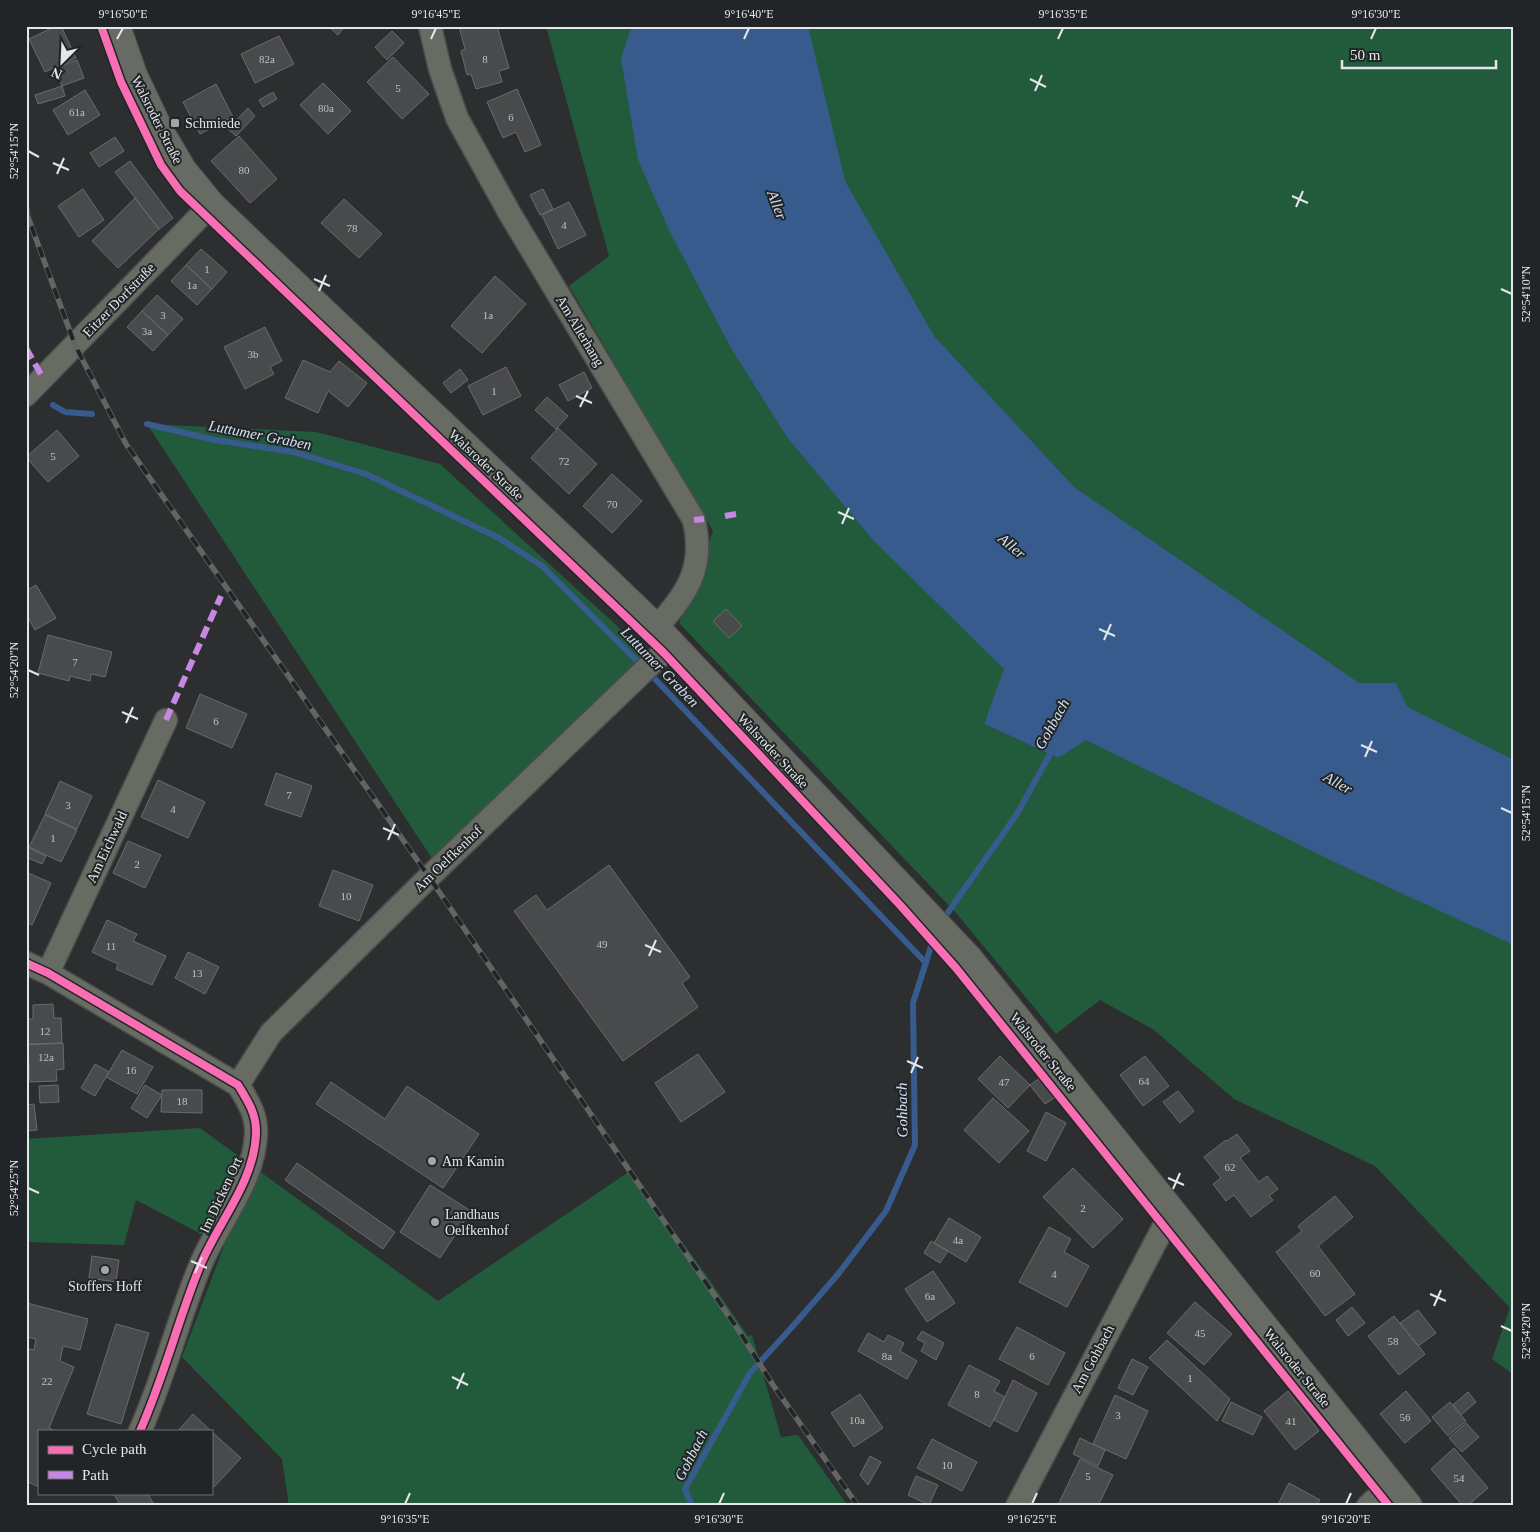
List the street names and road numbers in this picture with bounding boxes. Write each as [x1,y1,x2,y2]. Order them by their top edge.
street label: Walsroder Straße [128,74,186,166]
street label: Eitzer Dorfstraße [80,260,158,340]
street label: Am Allerhang [553,293,607,369]
street label: Walsroder Straße [446,427,526,503]
street label: Walsroder Straße [735,711,811,791]
street label: Am Eichwald [84,809,130,885]
street label: Am Oelfkenhof [411,823,485,895]
street label: Walsroder Straße [1007,1010,1079,1094]
street label: Im Dicken Ort [197,1155,245,1235]
street label: Am Gohbach [1069,1322,1117,1396]
street label: Walsroder Straße [1261,1326,1333,1410]

